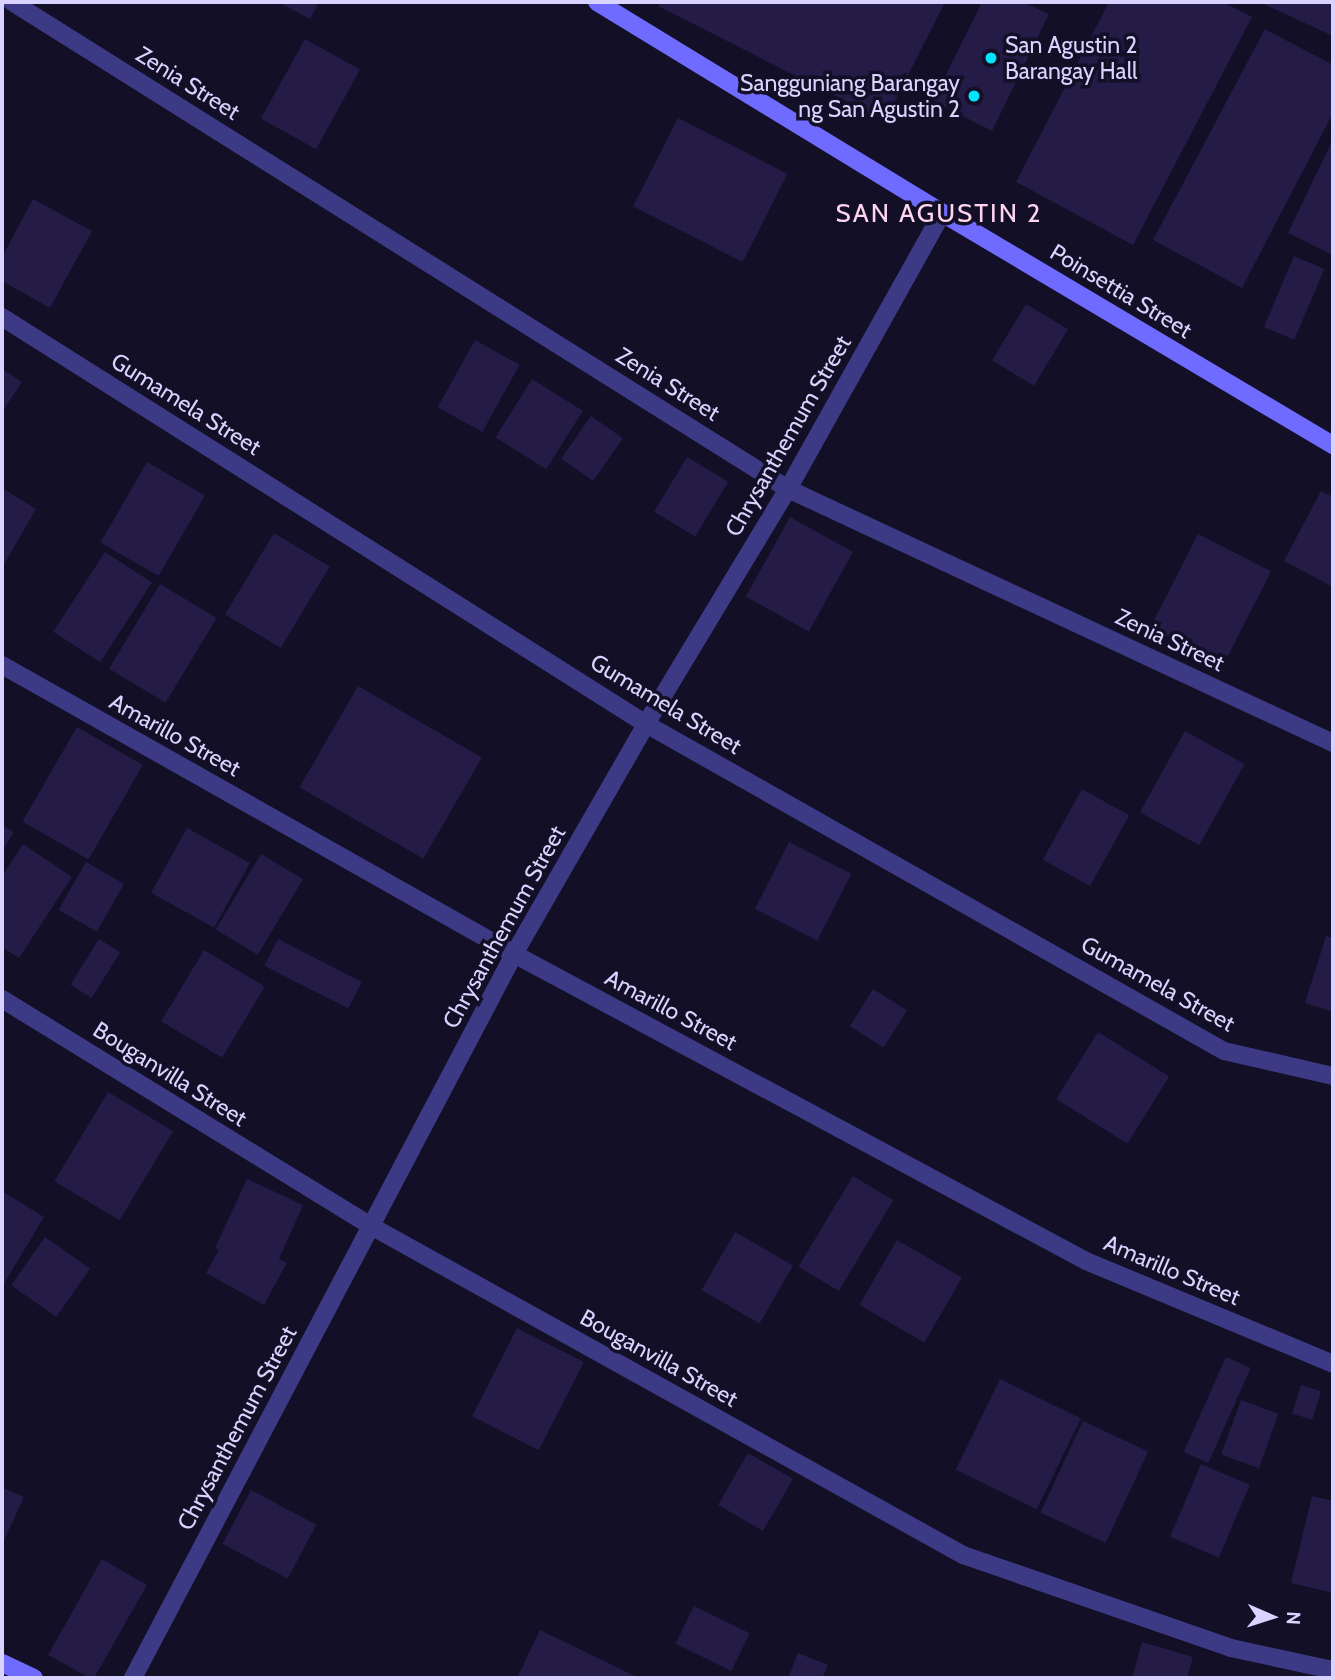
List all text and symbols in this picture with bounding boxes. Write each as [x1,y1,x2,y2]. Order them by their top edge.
place label: San Agustin 2 Barangay Hall [1005,31,1138,85]
street label: Zenia Street [131,40,245,126]
marker: San Agustin 2 Barangay Hall [983,50,999,66]
place label: Sangguniang Barangay ng San Agustin 2 [740,69,960,123]
marker: Sangguniang Barangay ng San Agustin 2 [966,88,982,104]
district label: SAN AGUSTIN 2 [837,198,1041,230]
street label: Poinsettia Street [1045,238,1197,344]
street label: Chrysanthemum Street [719,331,857,541]
street label: Zenia Street [611,341,725,427]
street label: Gumamela Street [106,347,266,461]
street label: Zenia Street [1111,603,1229,677]
street label: Gumamela Street [585,648,747,760]
street label: Amarillo Street [105,688,245,782]
street label: Chrysanthemum Street [437,821,571,1033]
street label: Gumamela Street [1076,930,1240,1038]
street label: Amarillo Street [600,964,742,1056]
street label: Bouganvilla Street [88,1016,252,1132]
street label: Amarillo Street [1100,1229,1244,1311]
street label: Bouganvilla Street [575,1303,743,1413]
street label: Chrysanthemum Street [171,1321,303,1535]
north arrow [1237,1582,1307,1652]
text: N [1282,1611,1305,1625]

